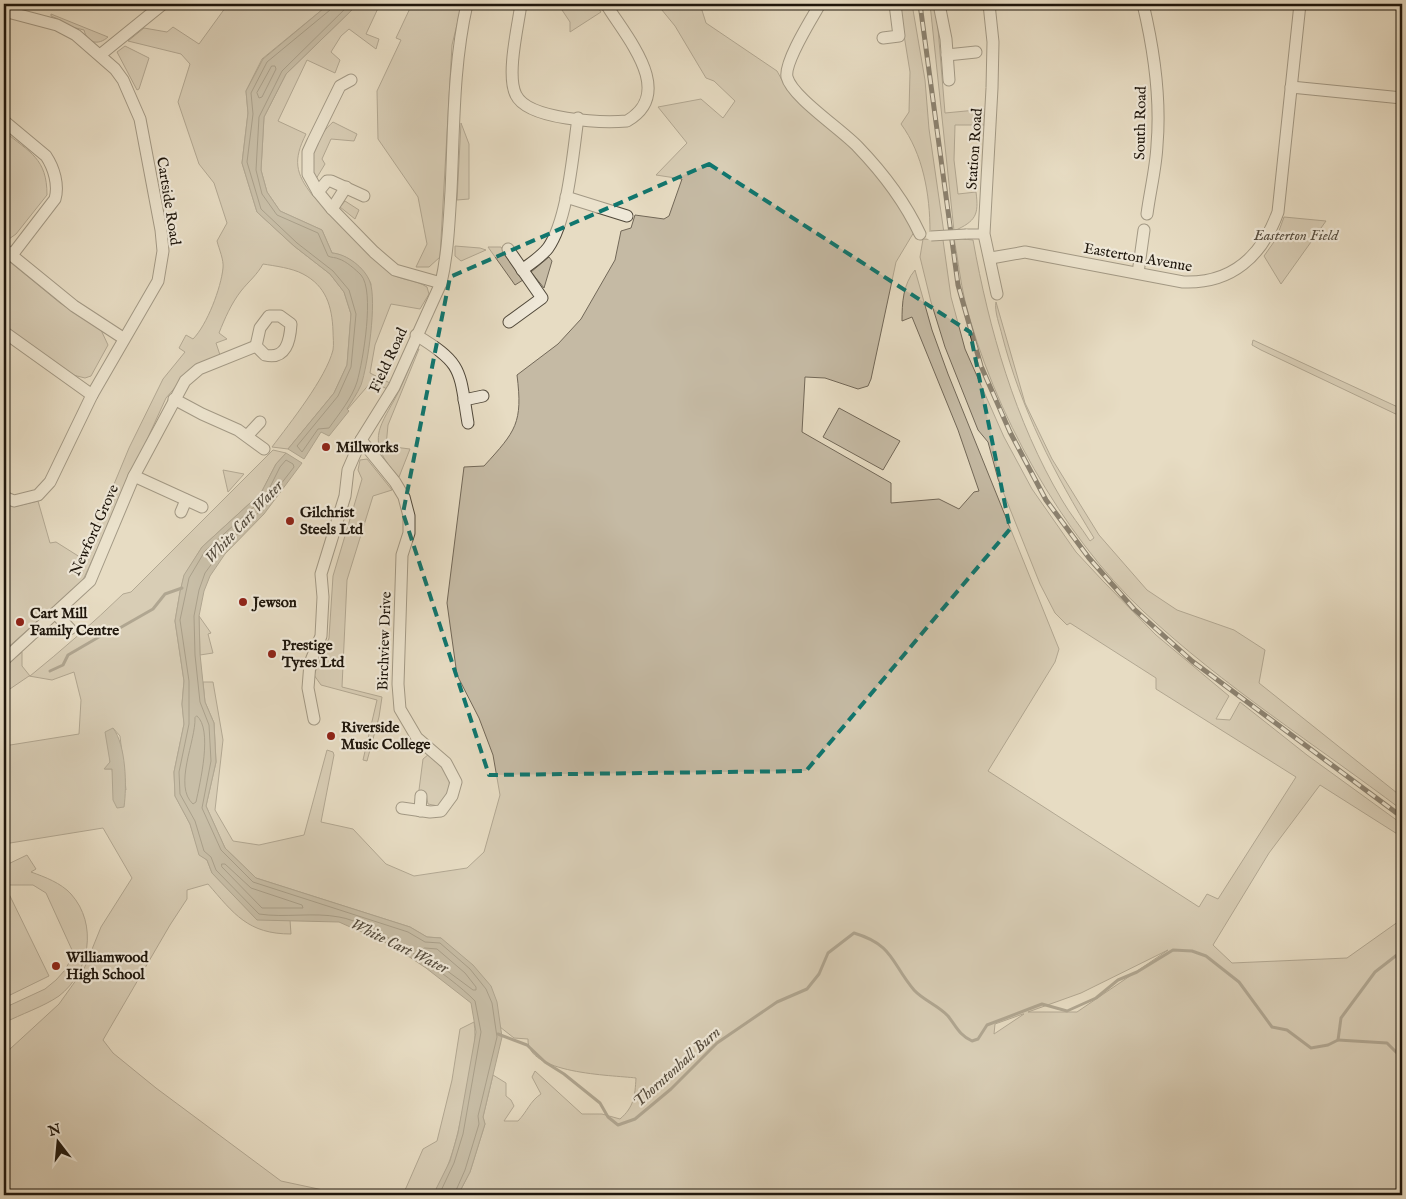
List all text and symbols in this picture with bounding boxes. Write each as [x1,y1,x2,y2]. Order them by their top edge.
street label: South Road [1130,85,1151,160]
street label: Station Road [962,107,987,190]
street label: Cartside Road [152,156,185,248]
park label: Easterton Field [1253,226,1339,245]
street label: Easterton Avenue [1082,239,1194,276]
street label: Field Road [365,324,412,396]
place label: Millworks [336,438,399,457]
marker: Millworks [320,441,332,453]
water label: White Cart Water [201,476,289,568]
street label: Newford Grove [66,481,123,579]
place label: Gilchrist Steels Ltd [300,503,364,539]
marker: Gilchrist Steels Ltd [284,515,296,527]
street label: Birchview Drive [373,591,396,691]
place label: Jewson [251,593,297,612]
marker: Jewson [237,596,249,608]
place label: Cart Mill Family Centre [30,604,119,640]
marker: Cart Mill Family Centre [14,616,26,628]
place label: Prestige Tyres Ltd [281,636,345,672]
marker: Prestige Tyres Ltd [266,648,278,660]
place label: Riverside Music College [341,718,431,754]
marker: Riverside Music College [325,730,337,742]
water label: White Cart Water [347,915,453,980]
place label: Williamwood High School [65,948,149,984]
marker: Williamwood High School [50,960,62,972]
water label: Thorntonhall Burn [629,1023,725,1112]
north arrow [32,1116,82,1166]
text: N [45,1120,63,1141]

